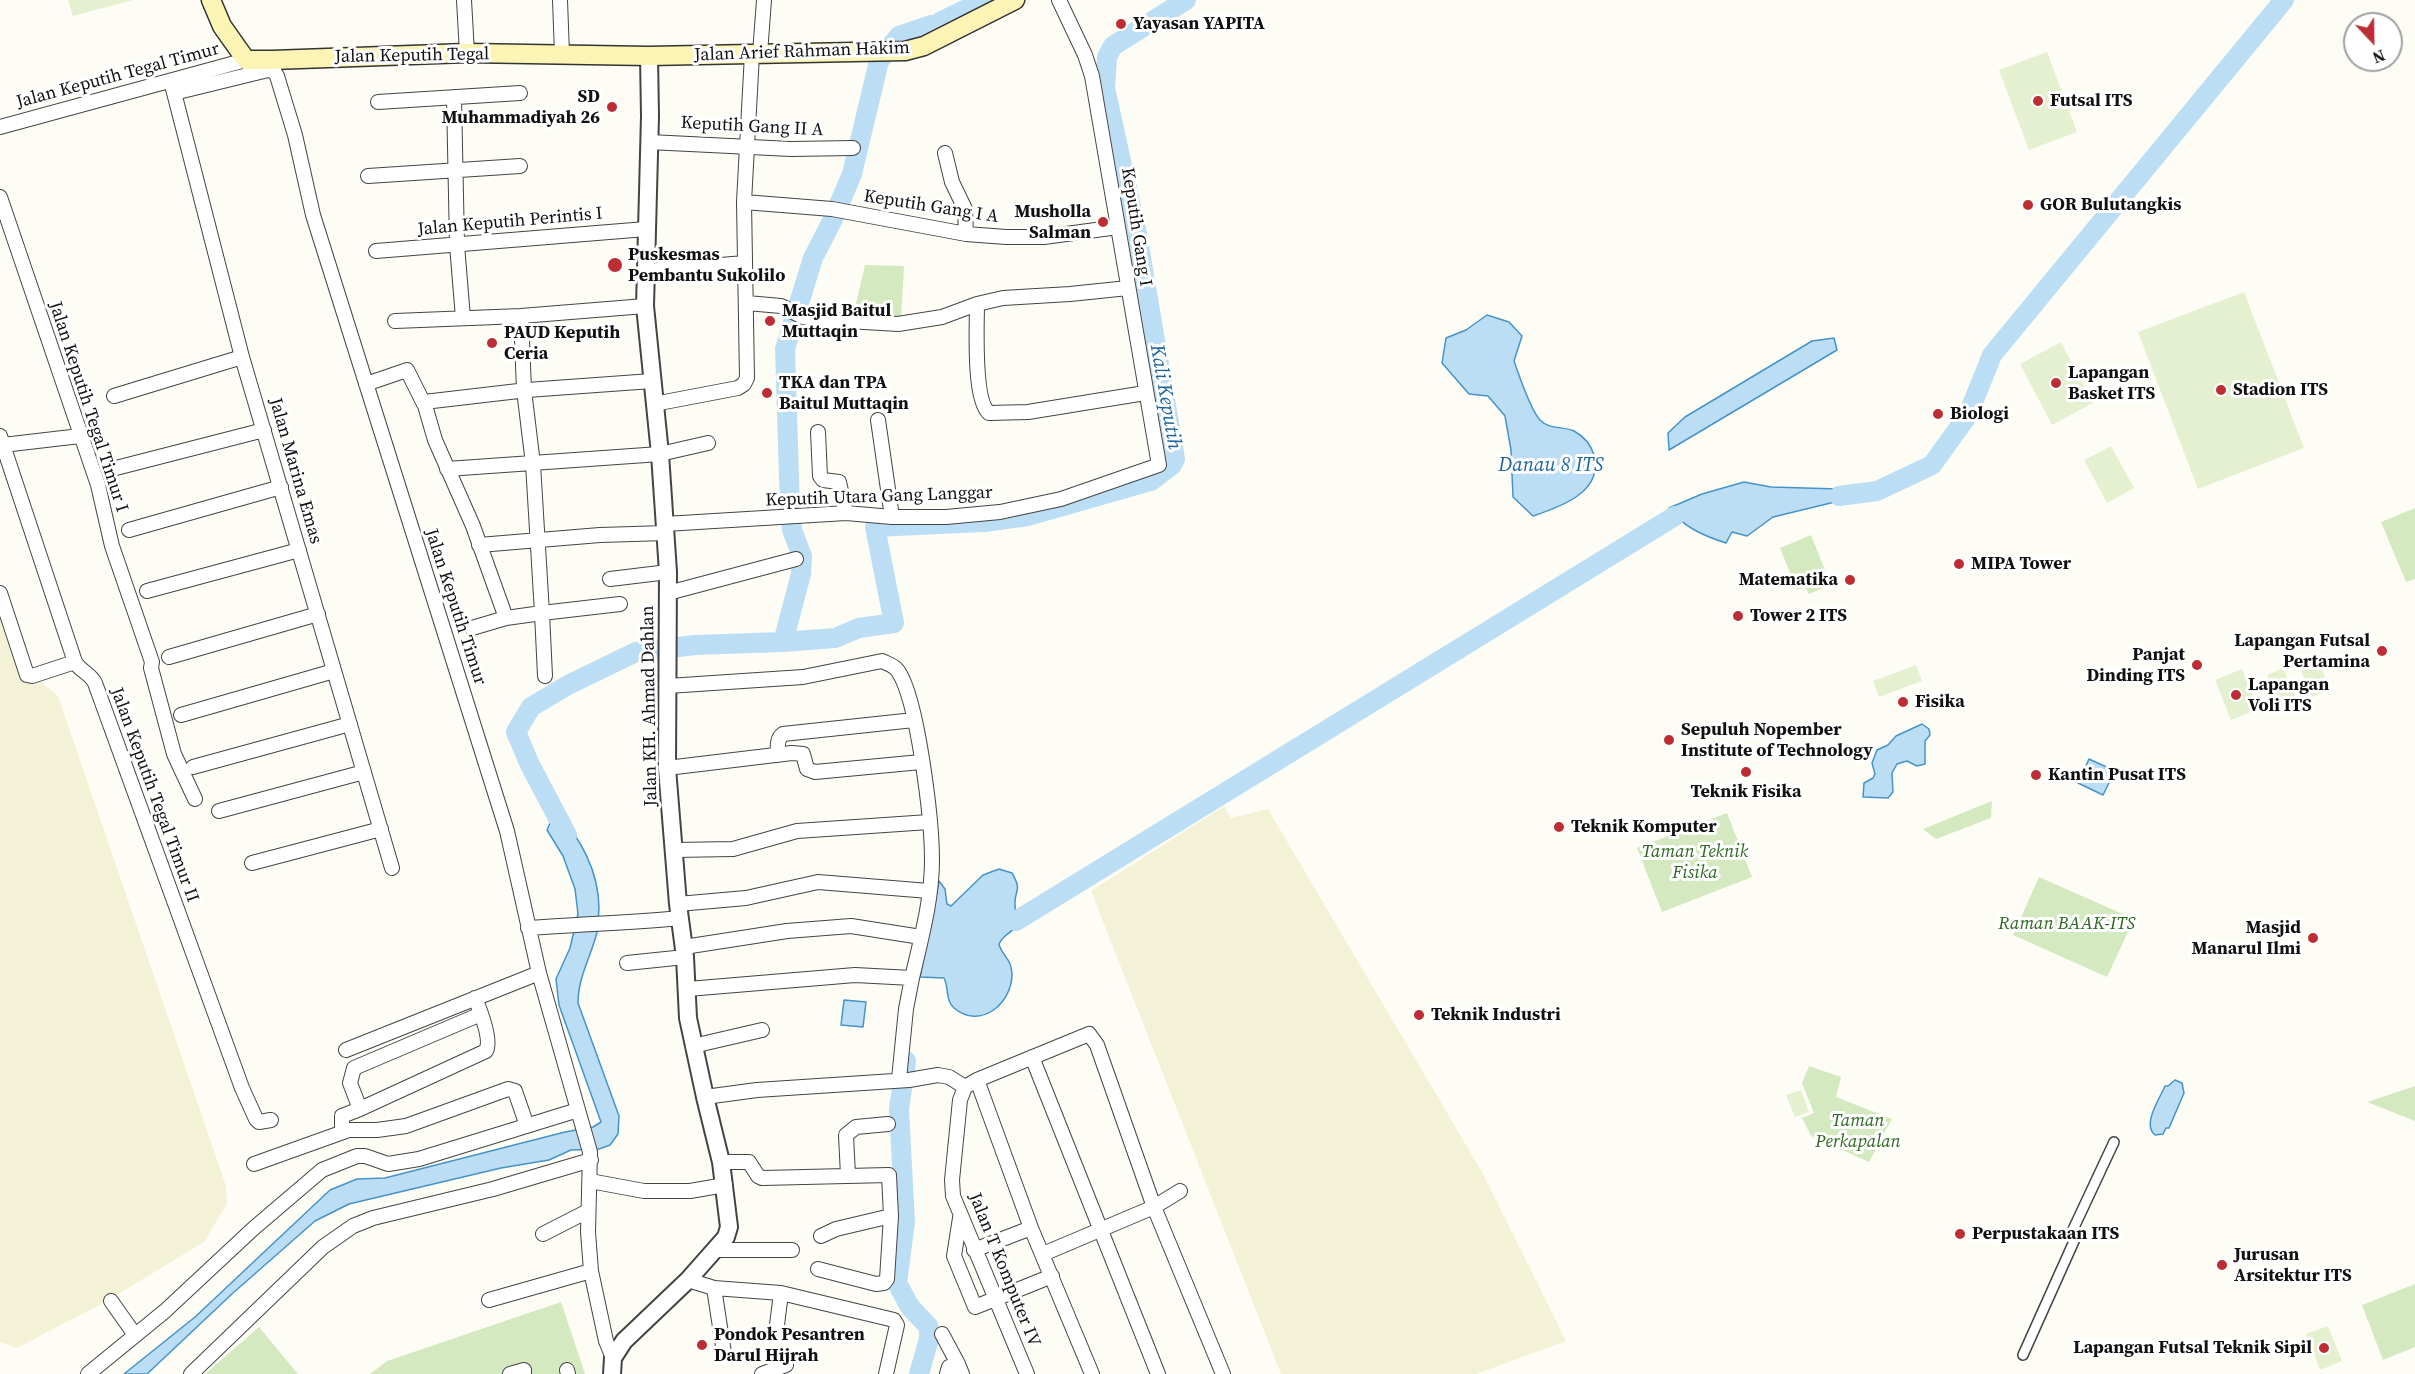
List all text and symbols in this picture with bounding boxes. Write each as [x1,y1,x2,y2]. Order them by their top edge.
north arrow [2343,12,2403,72]
place label: Yayasan YAPITA [1133,13,1265,35]
marker: Yayasan YAPITA [1114,17,1128,31]
street label: Jalan Arief Rahman Hakim [694,37,910,67]
street label: Jalan Keputih Tegal Timur [14,38,222,114]
street label: Jalan Keputih Tegal [334,44,490,68]
text: N [2369,44,2389,69]
place label: SD Muhammadiyah 26 [442,86,600,128]
place label: Futsal ITS [2050,90,2133,112]
marker: Futsal ITS [2031,94,2045,108]
marker: SD Muhammadiyah 26 [605,100,619,114]
street label: Keputih Gang II A [680,112,824,142]
street label: Keputih Gang I [1116,166,1156,288]
street label: Keputih Gang I A [862,186,1000,228]
place label: GOR Bulutangkis [2040,194,2181,216]
marker: GOR Bulutangkis [2021,198,2035,212]
place label: Musholla Salman [1014,201,1091,244]
street label: Jalan Keputih Perintis I [417,203,603,241]
marker: Musholla Salman [1096,215,1110,229]
place label: Puskesmas Pembantu Sukolilo [628,244,785,286]
marker: Puskesmas Pembantu Sukolilo [606,256,624,274]
street label: Jalan Keputih Tegal Timur I [44,299,132,515]
place label: Masjid Baitul Muttaqin [782,300,891,342]
marker: Masjid Baitul Muttaqin [763,314,777,328]
place label: PAUD Keputih Ceria [504,322,620,364]
marker: PAUD Keputih Ceria [485,336,499,350]
water label: Kali Keputih [1144,343,1186,451]
place label: Lapangan Basket ITS [2068,362,2155,404]
place label: TKA dan TPA Baitul Muttaqin [779,372,909,415]
marker: Lapangan Basket ITS [2049,376,2063,390]
place label: Stadion ITS [2233,379,2328,401]
marker: Stadion ITS [2214,383,2228,397]
marker: TKA dan TPA Baitul Muttaqin [760,386,774,400]
street label: Jalan Marina Emas [264,395,326,547]
place label: Biologi [1950,403,2009,425]
marker: Biologi [1931,407,1945,421]
water label: Danau 8 ITS [1498,454,1604,478]
street label: Keputih Utara Gang Langgar [765,482,993,512]
street label: Jalan Keputih Timur [420,526,490,688]
place label: MIPA Tower [1971,553,2071,575]
marker: MIPA Tower [1952,557,1966,571]
place label: Matematika [1739,569,1838,591]
marker: Matematika [1843,573,1857,587]
street label: Jalan KH. Ahmad Dahlan [637,605,663,807]
place label: Tower 2 ITS [1750,605,1847,627]
marker: Tower 2 ITS [1731,609,1745,623]
place label: Lapangan Futsal Pertamina [2234,630,2370,672]
place label: Panjat Dinding ITS [2086,644,2185,686]
marker: Lapangan Futsal Pertamina [2375,644,2389,658]
marker: Panjat Dinding ITS [2190,658,2204,672]
place label: Lapangan Voli ITS [2248,674,2329,716]
street label: Jalan Keputih Tegal Timur II [105,685,203,905]
marker: Lapangan Voli ITS [2229,688,2243,702]
place label: Fisika [1915,691,1965,713]
marker: Fisika [1896,695,1910,709]
place label: Sepuluh Nopember Institute of Technology [1681,719,1873,762]
marker: Sepuluh Nopember Institute of Technology [1662,733,1676,747]
place label: Kantin Pusat ITS [2048,764,2186,786]
marker: Teknik Fisika [1739,765,1753,779]
marker: Kantin Pusat ITS [2029,768,2043,782]
place label: Teknik Fisika [1690,781,1802,803]
place label: Teknik Komputer [1571,816,1717,838]
marker: Teknik Komputer [1552,820,1566,834]
park label: Taman Teknik Fisika [1642,841,1748,884]
park label: Raman BAAK-ITS [1998,913,2136,935]
place label: Masjid Manarul Ilmi [2191,917,2301,960]
marker: Masjid Manarul Ilmi [2306,931,2320,945]
place label: Teknik Industri [1431,1004,1561,1026]
marker: Teknik Industri [1412,1008,1426,1022]
park label: Taman Perkapalan [1815,1110,1901,1152]
street label: Jalan T Komputer IV [963,1190,1045,1350]
place label: Perpustakaan ITS [1972,1223,2119,1245]
marker: Perpustakaan ITS [1953,1227,1967,1241]
place label: Jurusan Arsitektur ITS [2234,1244,2352,1286]
marker: Jurusan Arsitektur ITS [2215,1258,2229,1272]
place label: Pondok Pesantren Darul Hijrah [714,1324,865,1366]
place label: Lapangan Futsal Teknik Sipil [2073,1337,2312,1359]
marker: Pondok Pesantren Darul Hijrah [695,1338,709,1352]
marker: Lapangan Futsal Teknik Sipil [2317,1341,2331,1355]

